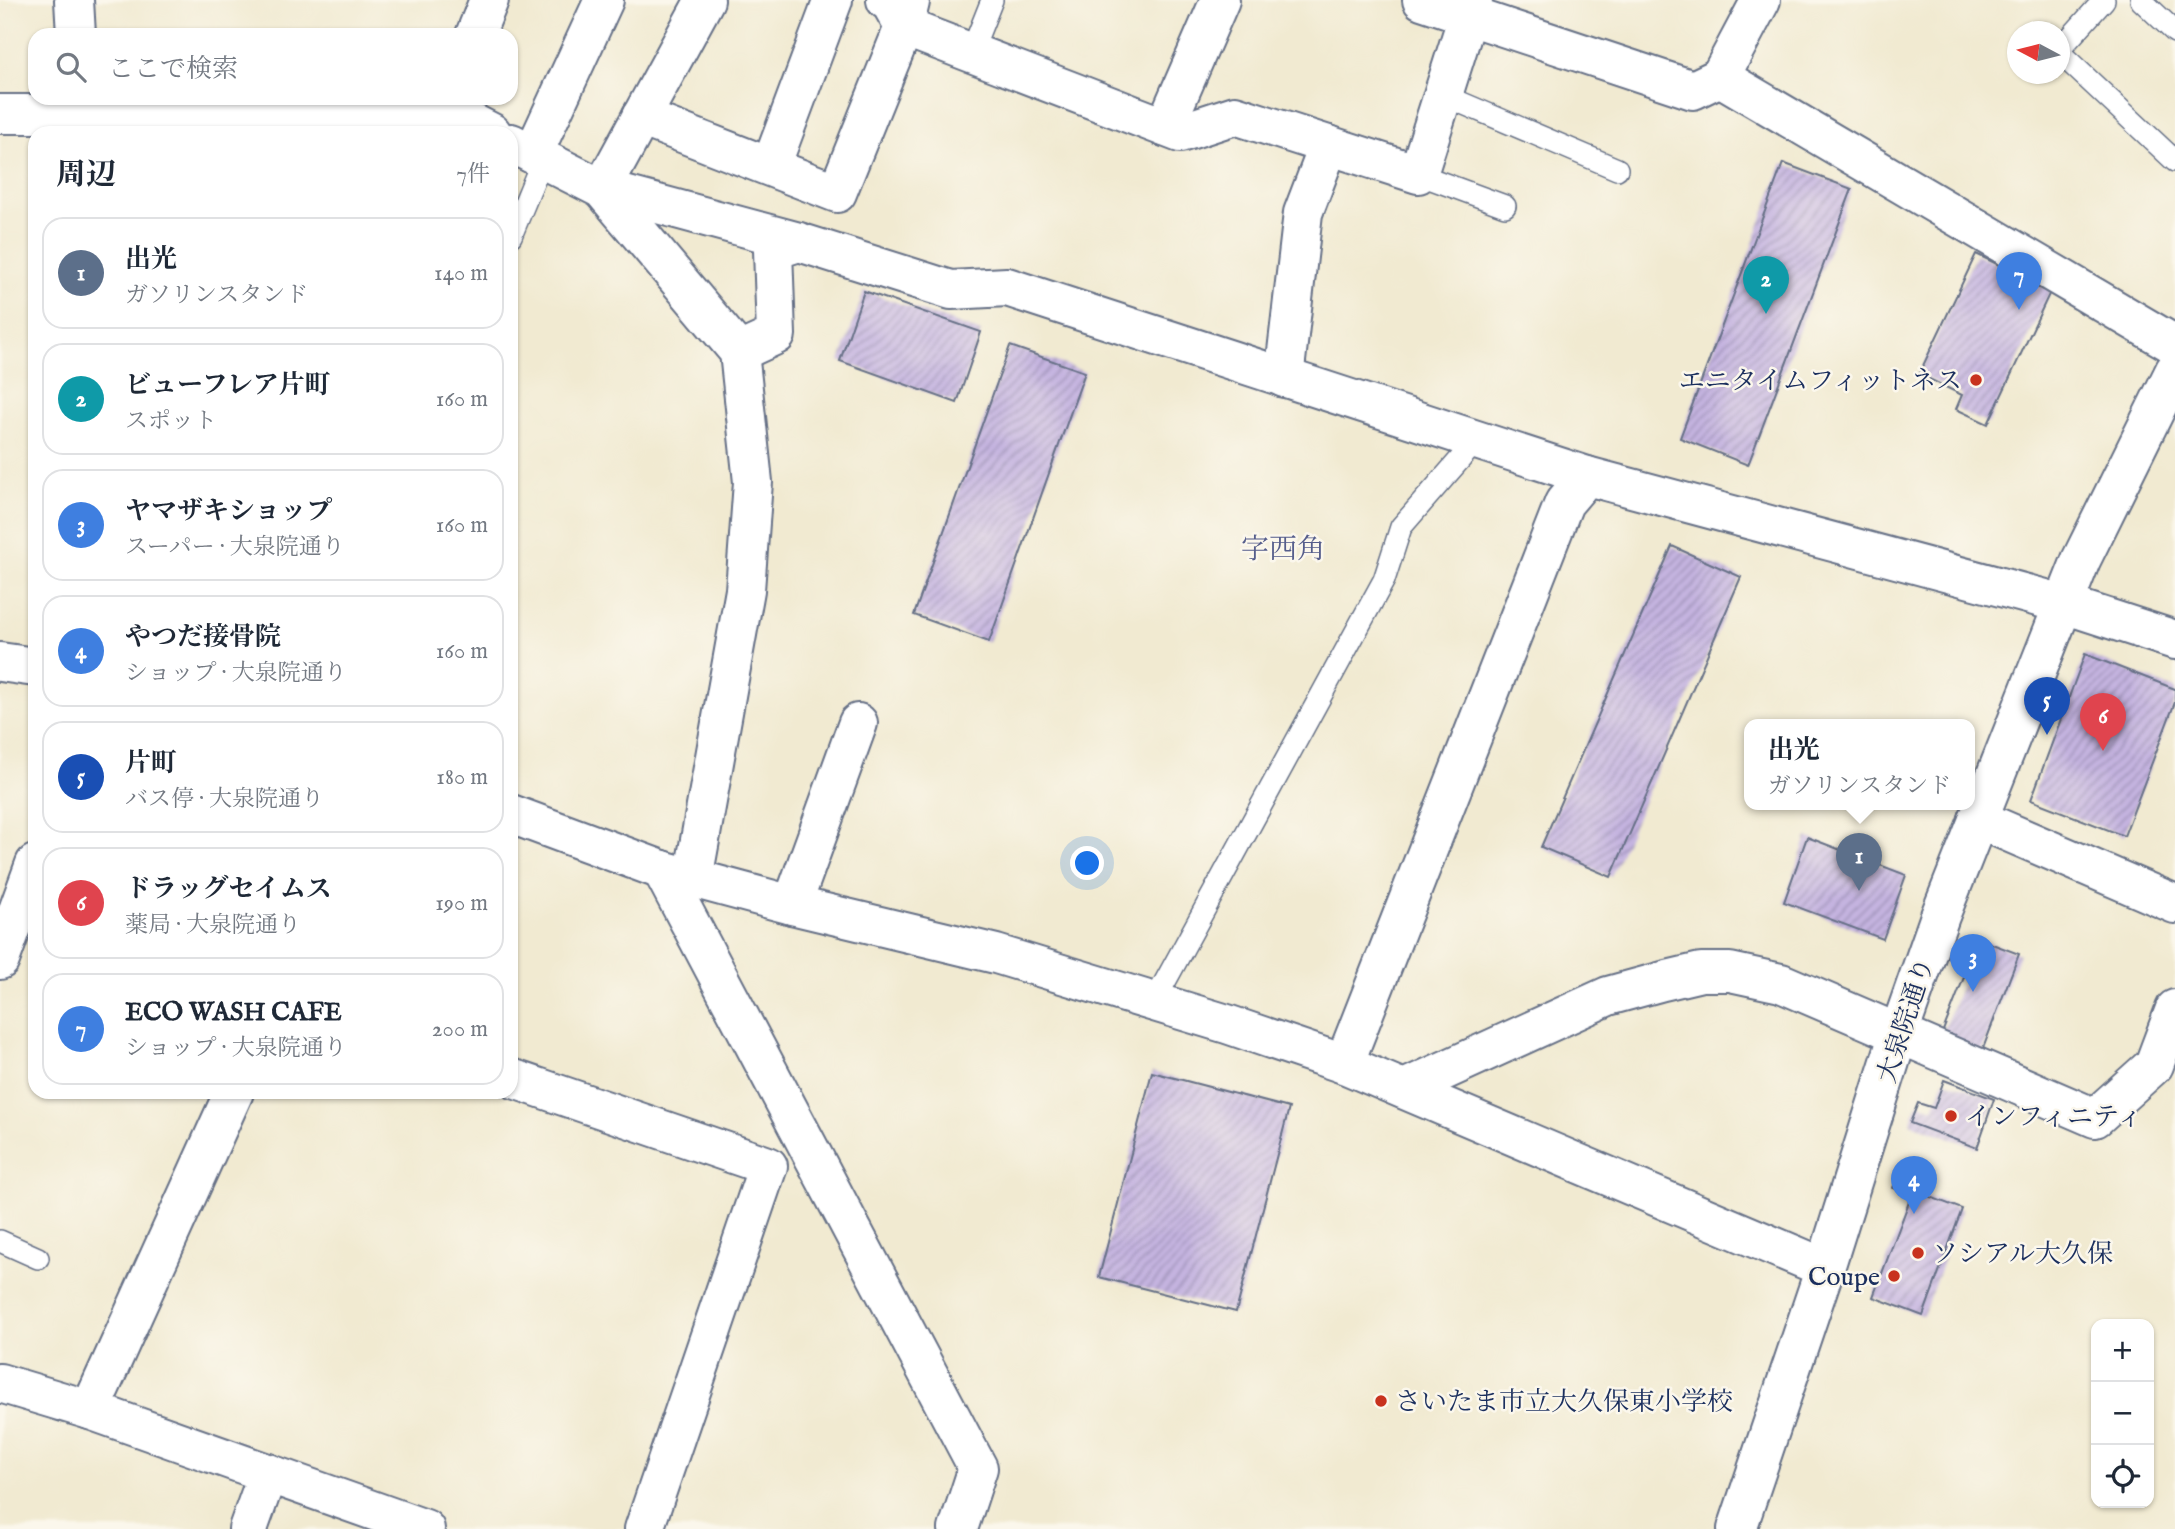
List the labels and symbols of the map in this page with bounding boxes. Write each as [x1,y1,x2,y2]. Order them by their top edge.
north arrow [2007,21,2070,84]
pin: 7 [1996,252,2042,310]
pin: 2 [1743,256,1789,314]
place label: エニタイムフィットネス [1679,365,1962,398]
marker: エニタイムフィットネス [1968,372,1984,388]
district label: 字西角 [1241,533,1325,568]
pin: 5 [2024,677,2070,735]
pin: 6 [2080,693,2126,751]
pin: 1 [1836,833,1882,891]
your location [1070,846,1104,880]
pin: 3 [1950,934,1996,992]
street label: 大泉院通り [1871,954,1942,1087]
place label: インフィニティ [1965,1101,2143,1134]
marker: インフィニティ [1943,1108,1959,1124]
pin: 4 [1891,1156,1937,1214]
place label: ソシアル大久保 [1932,1238,2113,1271]
marker: ソシアル大久保 [1910,1245,1926,1261]
place label: Coupe [1808,1261,1880,1294]
marker: Coupe [1886,1268,1902,1284]
place label: さいたま市立大久保東小学校 [1395,1386,1733,1419]
marker: さいたま市立大久保東小学校 [1373,1393,1389,1409]

